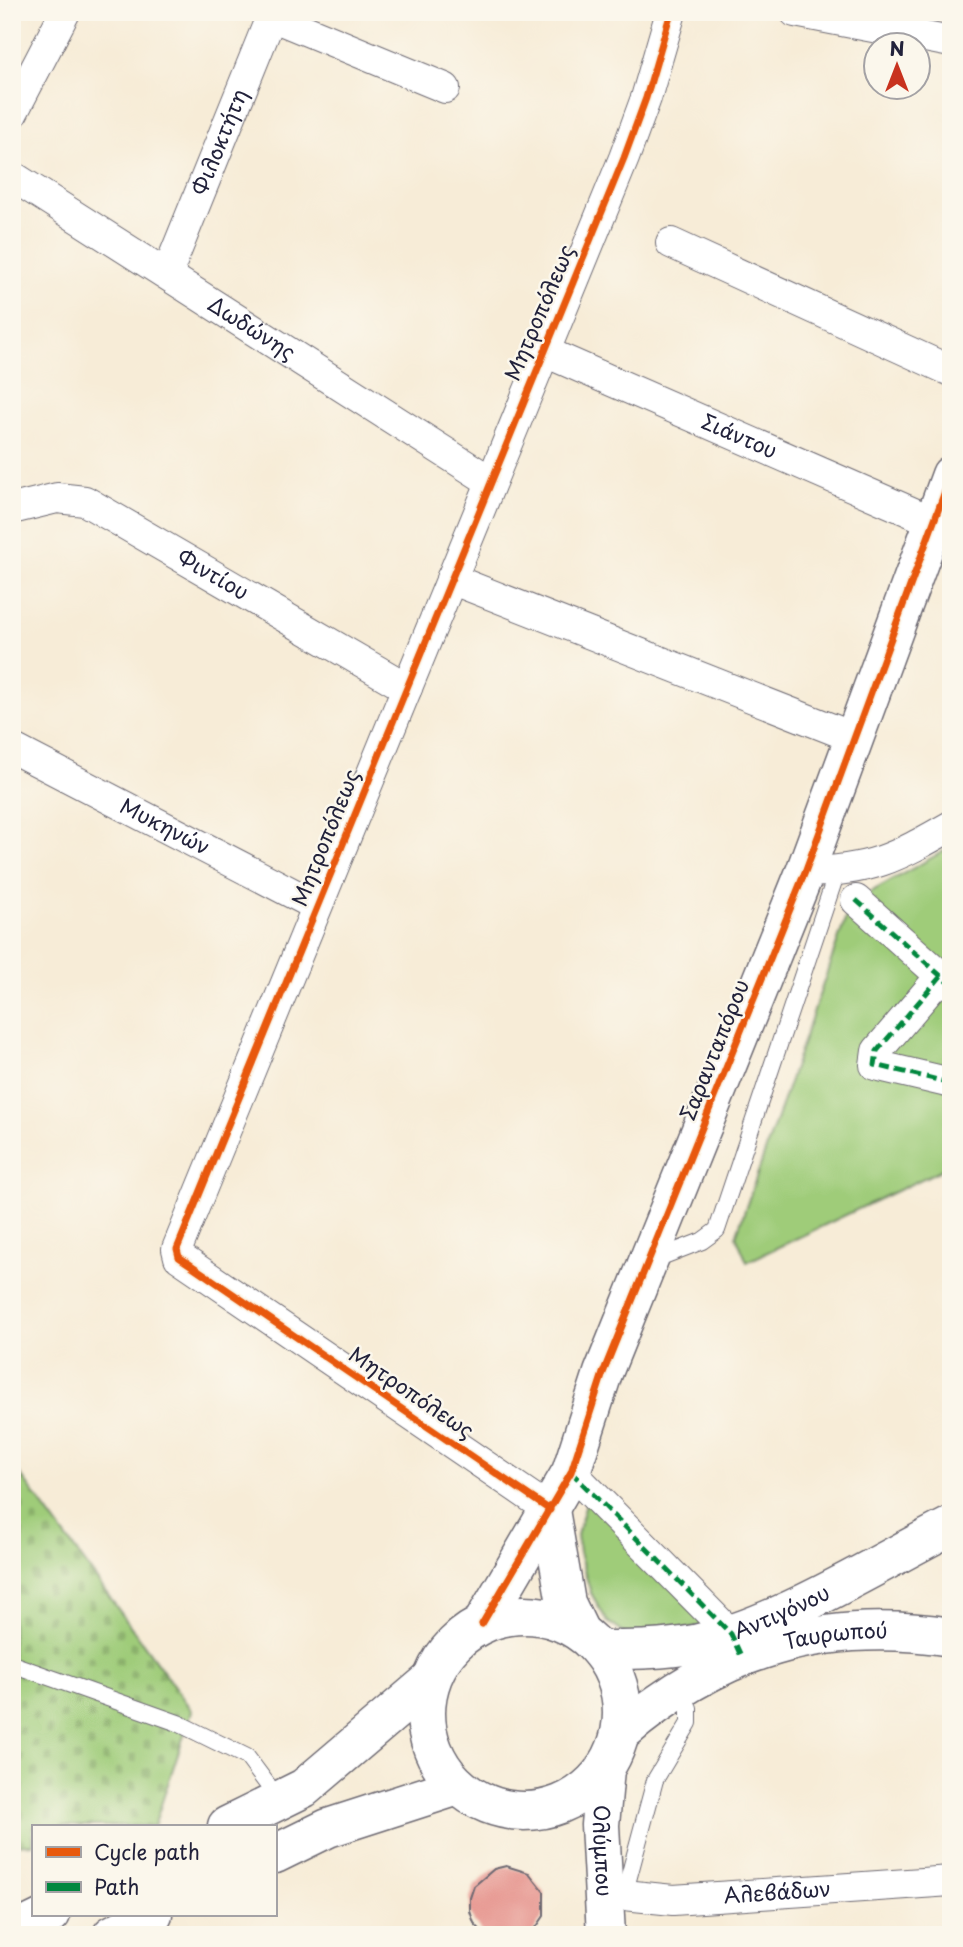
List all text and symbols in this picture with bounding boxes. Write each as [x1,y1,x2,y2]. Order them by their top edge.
north arrow [862,32,932,102]
text: N [889,34,905,62]
street label: Φιλοκτήτη [182,83,254,200]
street label: Μητροπόλεως [495,239,581,385]
street label: Δωδώνης [202,287,303,367]
street label: Σιάντου [697,404,783,466]
street label: Φιντίου [172,540,255,607]
street label: Μητροπόλεως [282,764,366,911]
street label: Μυκηνών [115,789,216,862]
street label: Σαρανταπόρου [670,974,756,1125]
street label: Μητροπόλεως [343,1337,481,1445]
street label: Αντιγόνου [729,1575,835,1646]
street label: Ταυρωπού [780,1613,888,1657]
street label: Ολύμπου [586,1804,622,1897]
legend [32,1825,276,1916]
text: Cycle path [94,1835,200,1867]
text: Path [94,1870,139,1902]
street label: Αλεβάδων [723,1871,832,1910]

